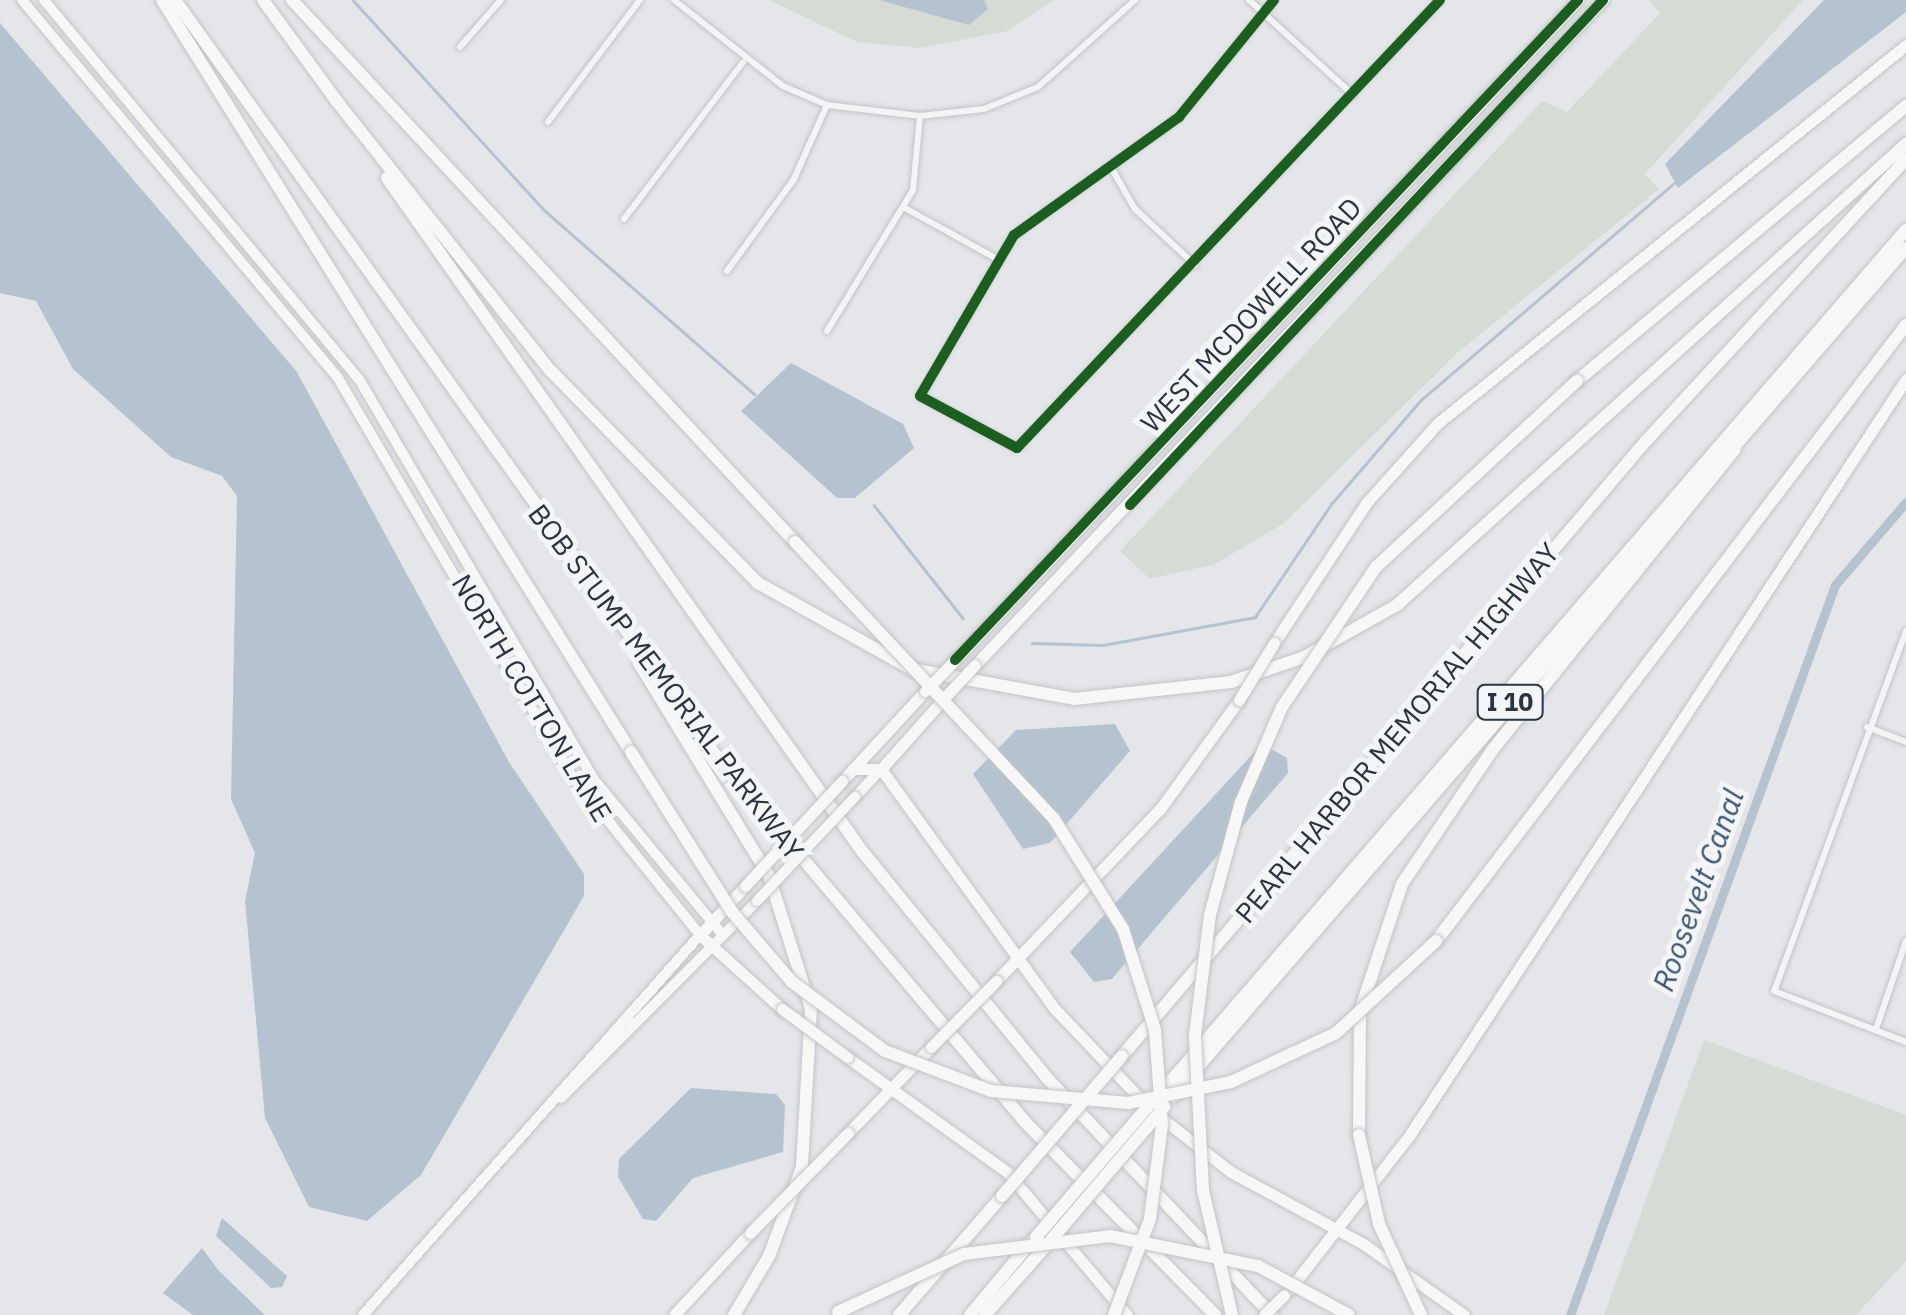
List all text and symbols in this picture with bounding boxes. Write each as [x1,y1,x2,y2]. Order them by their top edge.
street label: WEST MCDOWELL ROAD [1134,191,1368,439]
street label: BOB STUMP MEMORIAL PARKWAY [521,498,811,866]
street label: PEARL HARBOR MEMORIAL HIGHWAY [1228,536,1566,930]
street label: NORTH COTTON LANE [445,568,619,828]
road number: I 10 [1475,682,1545,722]
water label: Roosevelt Canal [1645,784,1751,996]

